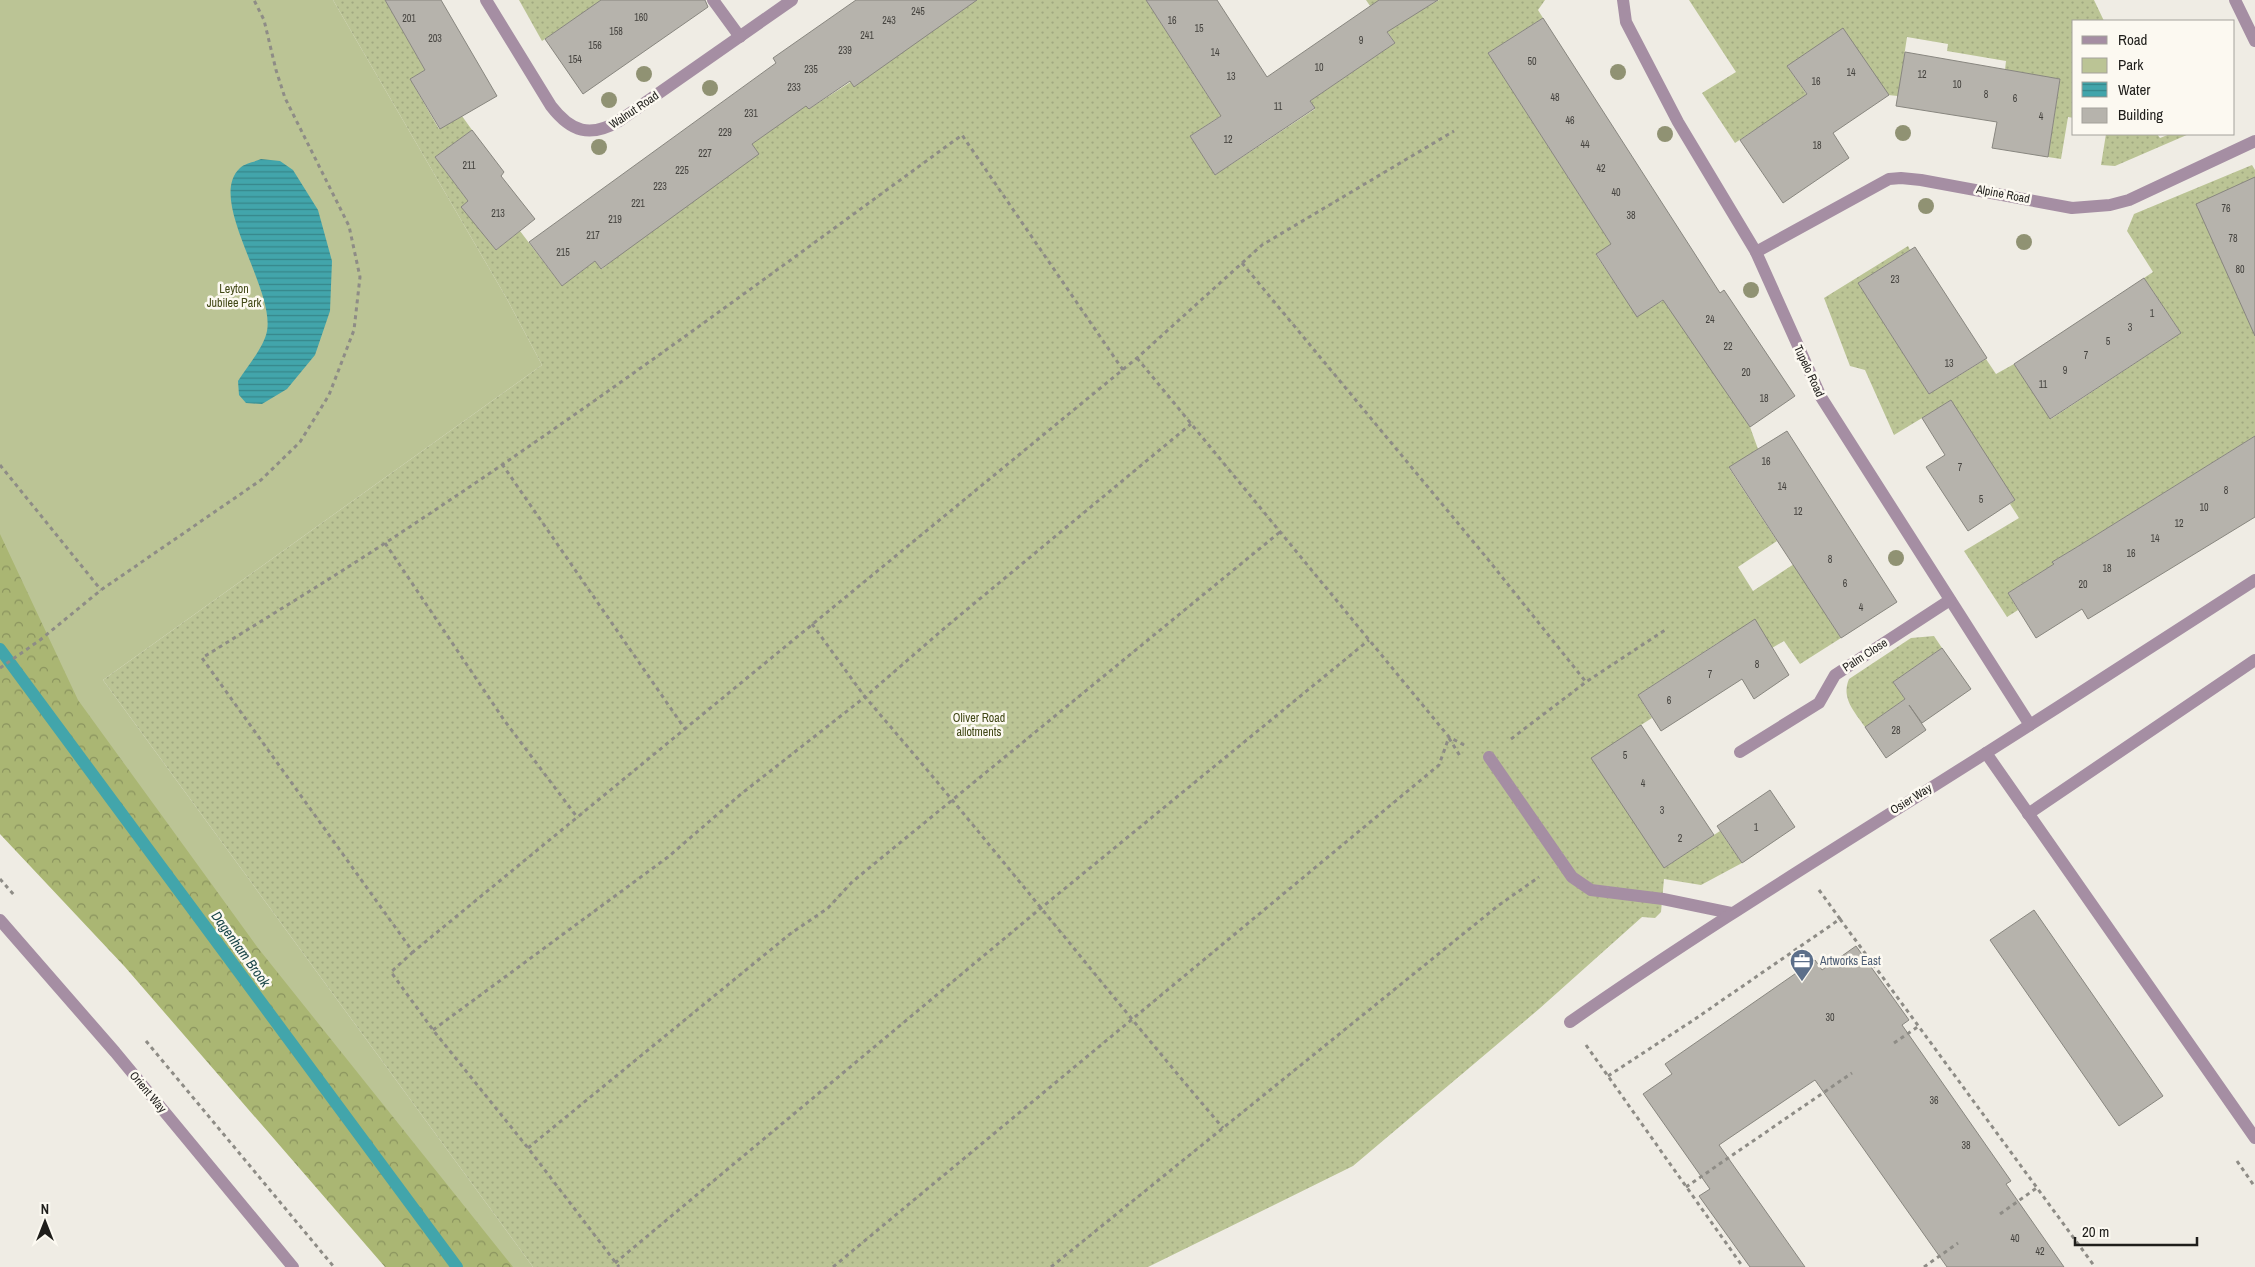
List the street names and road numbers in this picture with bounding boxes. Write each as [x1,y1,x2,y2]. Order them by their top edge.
street label: Walnut Road [606,88,662,132]
street label: Alpine Road [1974,181,2031,207]
street label: Tupelo Road [1790,342,1828,400]
street label: Palm Close [1840,635,1890,675]
street label: Osier Way [1887,780,1935,818]
street label: Orient Way [126,1068,170,1116]

